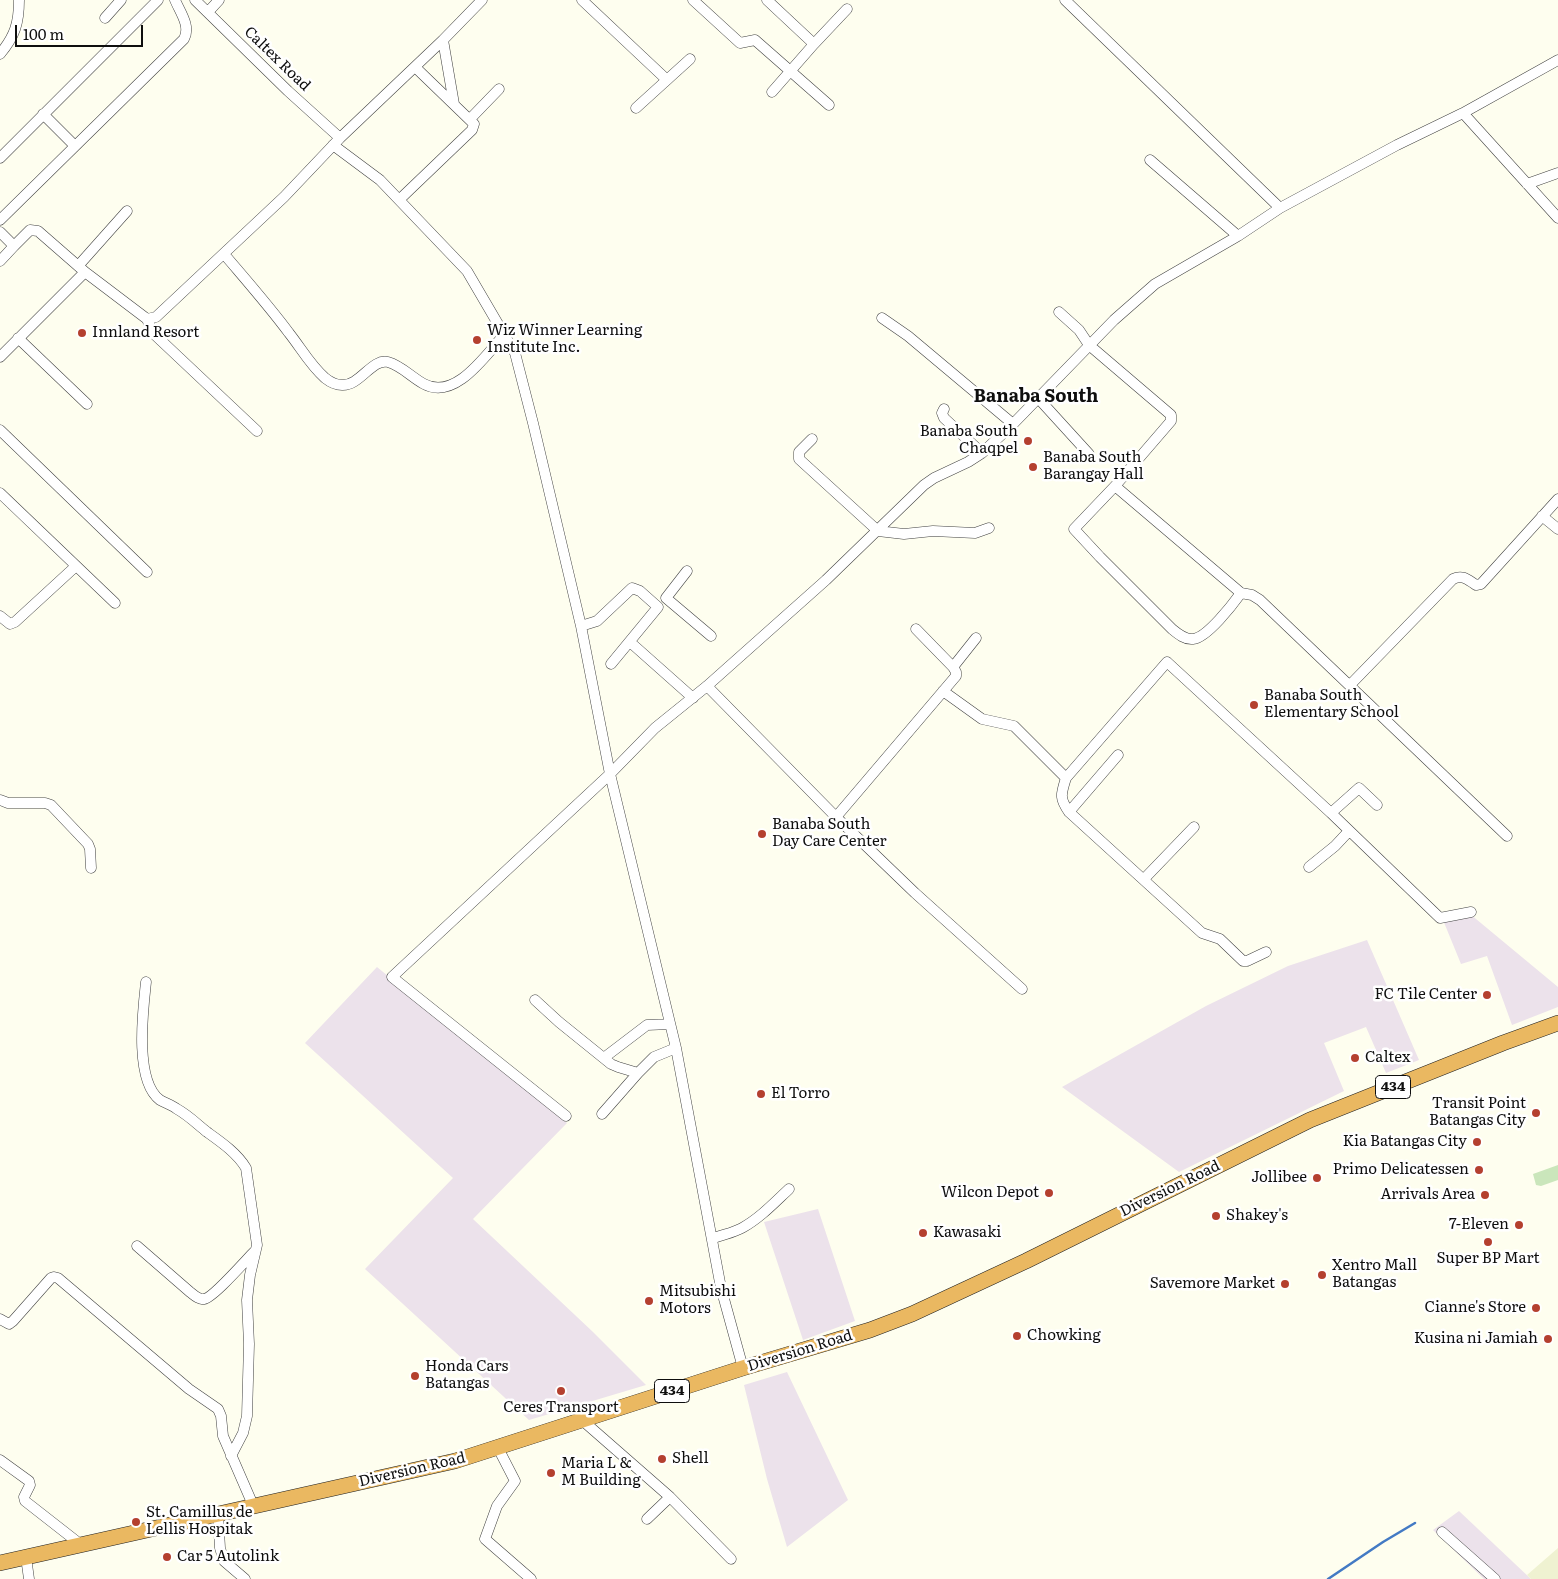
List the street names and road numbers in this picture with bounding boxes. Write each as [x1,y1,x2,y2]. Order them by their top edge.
street label: Caltex Road [240,23,314,95]
road number: 434 [1376,1076,1410,1098]
street label: Diversion Road [1117,1157,1223,1221]
street label: Diversion Road [745,1326,855,1376]
road number: 434 [654,1380,690,1402]
street label: Diversion Road [357,1449,467,1491]

